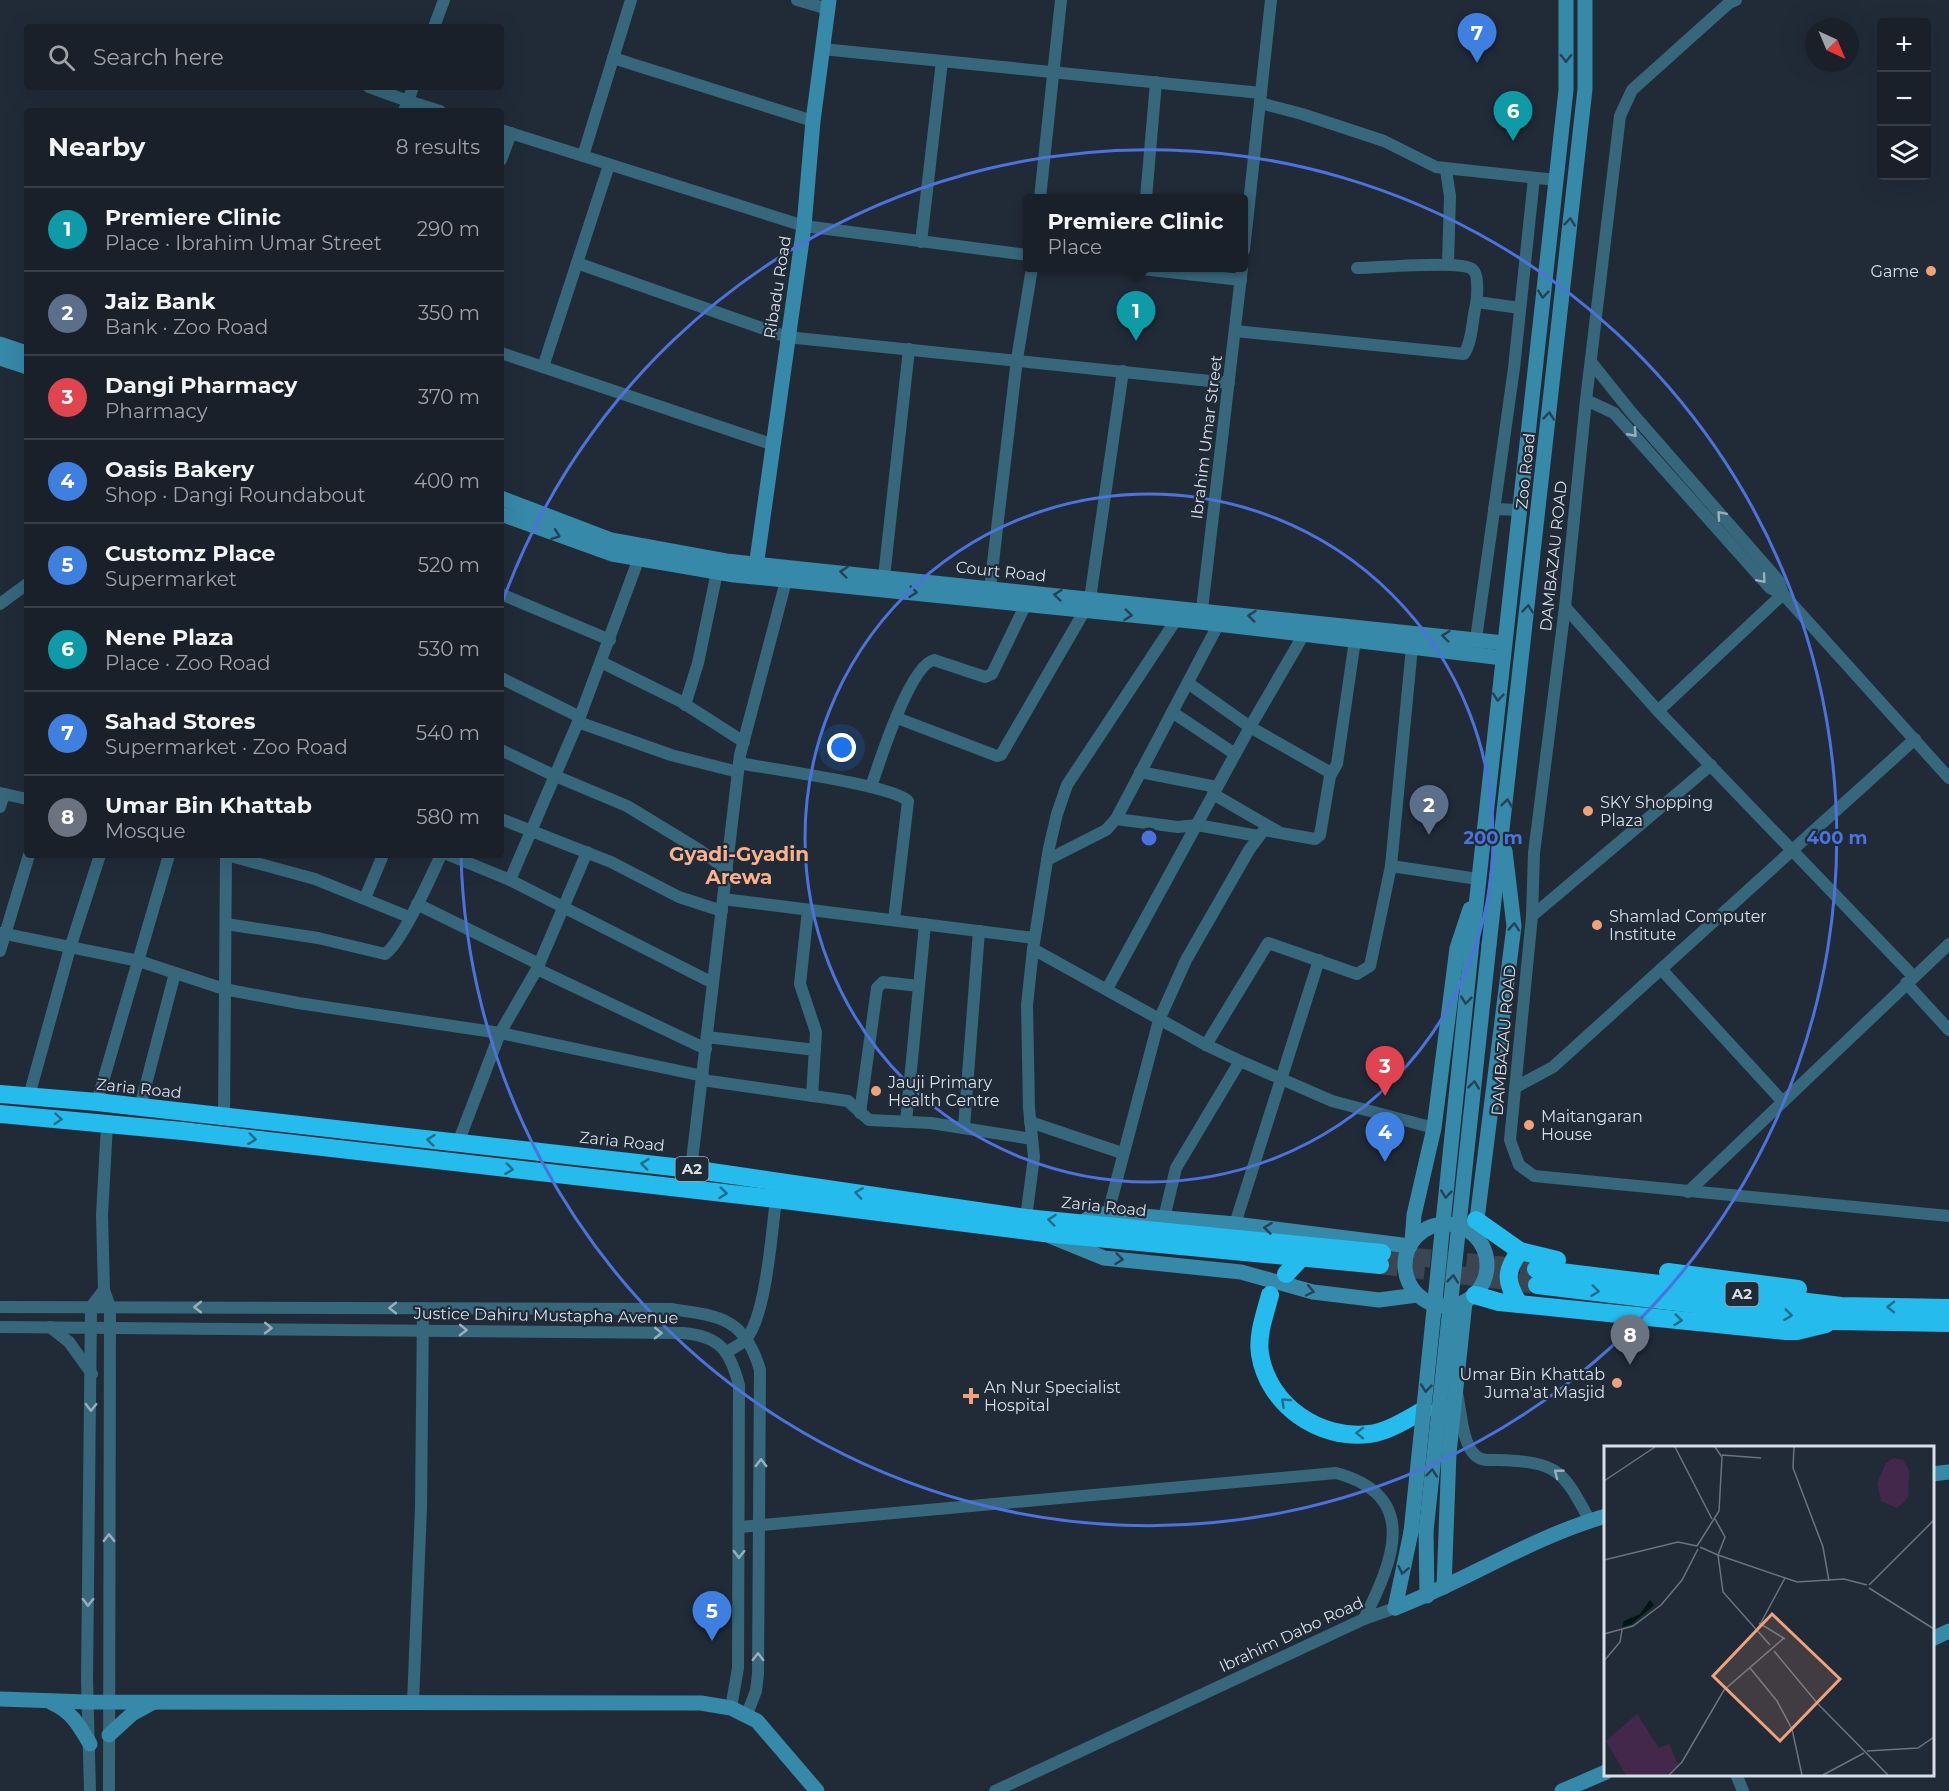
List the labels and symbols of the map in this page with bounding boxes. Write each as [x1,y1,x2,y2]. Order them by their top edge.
pin: 7 [1458,14,1496,63]
north arrow [1805,18,1859,72]
one-way arrow [1560,54,1572,63]
pin: 6 [1494,92,1532,141]
one-way arrow [1563,217,1576,226]
street label: Ribadu Road [760,234,795,340]
place label: Game [1871,262,1919,281]
marker: Game [1924,264,1938,278]
one-way arrow [1537,290,1550,299]
pin: 1 [1116,292,1156,341]
street label: Ibrahim Umar Street [1187,353,1226,520]
one-way arrow [1542,411,1555,420]
one-way arrow [1626,426,1637,437]
street label: Zoo Road [1512,432,1539,510]
street label: DAMBAZAU ROAD [1536,480,1571,632]
one-way arrow [1717,511,1728,522]
one-way arrow [550,527,561,540]
street label: Court Road [955,557,1047,586]
one-way arrow [839,566,848,579]
one-way arrow [1755,572,1766,583]
one-way arrow [908,585,917,598]
one-way arrow [1054,589,1063,602]
one-way arrow [1521,605,1534,614]
one-way arrow [1123,608,1132,621]
one-way arrow [1248,610,1257,623]
one-way arrow [1442,630,1451,643]
one-way arrow [1492,692,1505,701]
your location [827,733,856,762]
pin: 2 [1410,786,1448,835]
place label: SKY Shopping Plaza [1600,793,1713,830]
one-way arrow [1500,799,1512,808]
marker: SKY Shopping Plaza [1581,804,1595,818]
text: 200 m [1463,827,1523,849]
text: 400 m [1807,827,1867,849]
centre of rings [1139,828,1159,848]
district label: Gyadi-Gyadin Arewa [669,842,809,889]
place label: Shamlad Computer Institute [1609,907,1767,944]
marker: Shamlad Computer Institute [1590,918,1604,932]
one-way arrow [1507,922,1520,931]
street label: DAMBAZAU ROAD [1487,964,1520,1116]
one-way arrow [1460,995,1473,1004]
pin: 3 [1366,1046,1404,1096]
place label: Jauji Primary Health Centre [887,1073,999,1110]
street label: Zaria Road [95,1075,183,1102]
one-way arrow [1467,1081,1480,1090]
marker: Jauji Primary Health Centre [869,1084,883,1098]
place label: Maitangaran House [1541,1107,1643,1144]
one-way arrow [54,1112,63,1125]
pin: 4 [1366,1112,1404,1162]
marker: Maitangaran House [1522,1118,1536,1132]
street label: Zaria Road [578,1128,666,1155]
one-way arrow [248,1132,257,1145]
one-way arrow [426,1134,435,1147]
road number: A2 [676,1157,708,1181]
one-way arrow [641,1158,650,1170]
one-way arrow [504,1162,513,1174]
one-way arrow [719,1186,728,1199]
one-way arrow [855,1188,864,1200]
one-way arrow [1440,1189,1453,1198]
street label: Zaria Road [1060,1193,1148,1220]
one-way arrow [1048,1214,1057,1227]
one-way arrow [1264,1223,1273,1235]
one-way arrow [1114,1252,1123,1265]
one-way arrow [1446,1275,1459,1284]
road number: A2 [1726,1282,1758,1306]
one-way arrow [1305,1283,1315,1296]
one-way arrow [1590,1285,1599,1297]
one-way arrow [1886,1300,1895,1313]
one-way arrow [194,1301,203,1313]
one-way arrow [389,1302,398,1314]
street label: Justice Dahiru Mustapha Avenue [413,1304,678,1327]
one-way arrow [1784,1309,1793,1321]
one-way arrow [1674,1313,1683,1326]
pin: 8 [1610,1316,1650,1365]
one-way arrow [264,1322,273,1334]
one-way arrow [459,1324,468,1337]
one-way arrow [654,1327,663,1339]
place label: Umar Bin Khattab Juma'at Masjid [1460,1365,1605,1402]
marker: Umar Bin Khattab Juma'at Masjid [1610,1376,1624,1390]
place label: An Nur Specialist Hospital [984,1378,1121,1415]
one-way arrow [1420,1383,1433,1392]
marker: An Nur Specialist Hospital [962,1387,980,1405]
one-way arrow [1281,1398,1291,1409]
one-way arrow [85,1403,97,1412]
one-way arrow [1356,1427,1365,1440]
inset map [1604,1446,1934,1776]
one-way arrow [755,1458,767,1467]
one-way arrow [1425,1468,1438,1478]
one-way arrow [1553,1469,1564,1480]
one-way arrow [103,1533,115,1542]
one-way arrow [733,1550,745,1559]
one-way arrow [1397,1565,1410,1575]
pin: 5 [692,1592,732,1641]
street label: Ibrahim Dabo Road [1216,1593,1366,1676]
one-way arrow [82,1598,94,1607]
one-way arrow [752,1653,764,1662]

